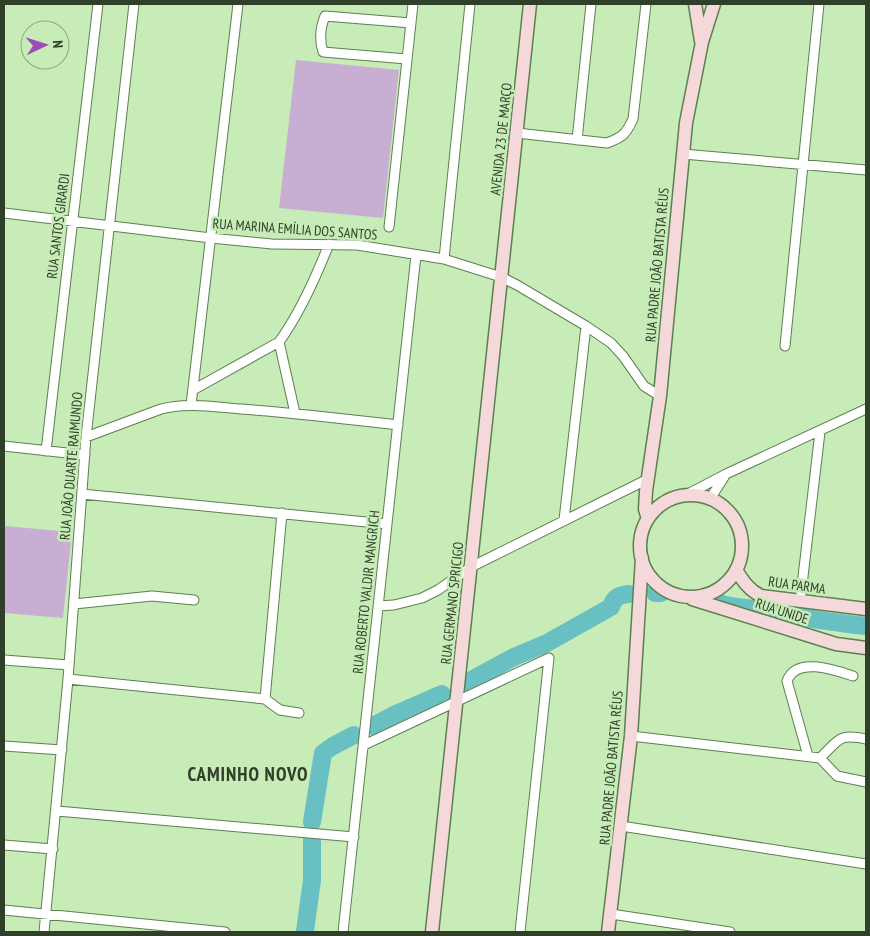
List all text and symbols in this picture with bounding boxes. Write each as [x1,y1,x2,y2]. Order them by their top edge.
north arrow [20,20,70,70]
text: N [49,40,67,48]
street label: AVENIDA 23 DE MARÇO [486,82,516,196]
street label: RUA SANTOS GIRARDI [43,172,73,280]
street label: RUA PADRE JOÃO BATISTA RÉUS [641,187,673,343]
street label: RUA MARINA EMÍLIA DOS SANTOS [212,214,378,244]
street label: RUA JOÃO DUARTE RAIMUNDO [56,391,86,541]
street label: RUA ROBERTO VALDIR MANGRICH [348,509,384,675]
street label: RUA GERMANO SPRICIGO [437,541,467,665]
street label: RUA PARMA [767,572,827,598]
street label: RUA UNIDE [753,594,811,628]
street label: RUA PADRE JOÃO BATISTA RÉUS [595,690,627,846]
district label: CAMINHO NOVO [187,762,309,786]

